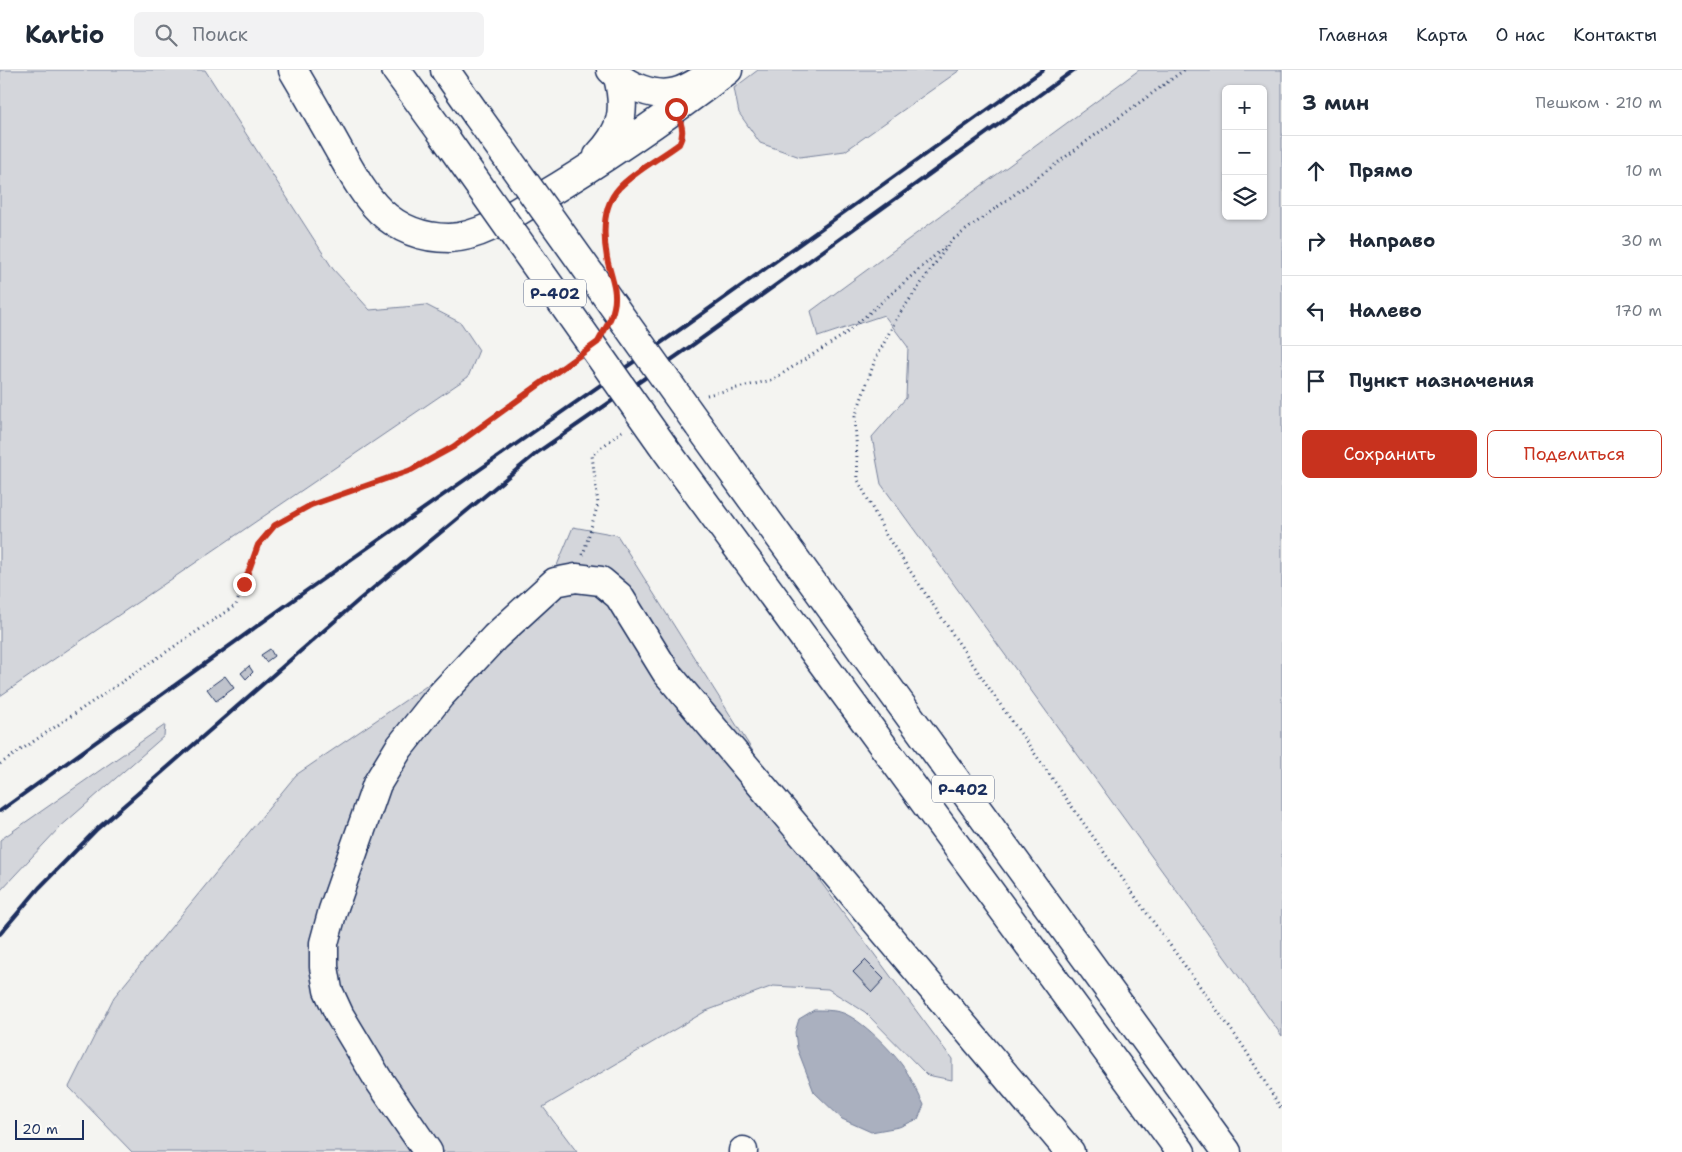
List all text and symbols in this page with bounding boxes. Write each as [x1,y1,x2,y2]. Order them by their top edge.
search box [134,12,484,57]
text: Kartio [25,19,104,51]
icon: search [152,21,180,49]
text: Поиск [192,22,248,47]
text: Главная [1318,23,1388,47]
text: Карта [1416,23,1468,47]
text: О нас [1496,23,1545,47]
text: Контакты [1573,23,1657,47]
map controls [1222,85,1267,220]
button: + [1222,85,1267,130]
text: 3 мин [1302,89,1369,117]
text: Пешком · 210 m [1536,92,1662,113]
route start [665,98,688,121]
button: − [1222,130,1267,175]
icon: ahead [1302,157,1330,185]
text: Прямо [1349,158,1413,183]
text: 10 m [1625,160,1662,181]
button: layers [1222,175,1267,220]
icon: right [1302,227,1330,255]
text: Направо [1349,228,1435,253]
text: 30 m [1621,230,1662,251]
road number: Р-402 [524,280,586,307]
icon: left [1302,297,1330,325]
text: Налево [1349,298,1422,323]
text: 170 m [1615,300,1662,321]
icon: arrive [1302,367,1330,395]
text: Пункт назначения [1349,368,1534,393]
button: Сохранить [1302,430,1477,478]
button: Поделиться [1487,430,1662,478]
route end [233,573,256,596]
road number: Р-402 [932,776,994,802]
scale bar [15,1117,84,1140]
text: 20 m [22,1120,58,1138]

